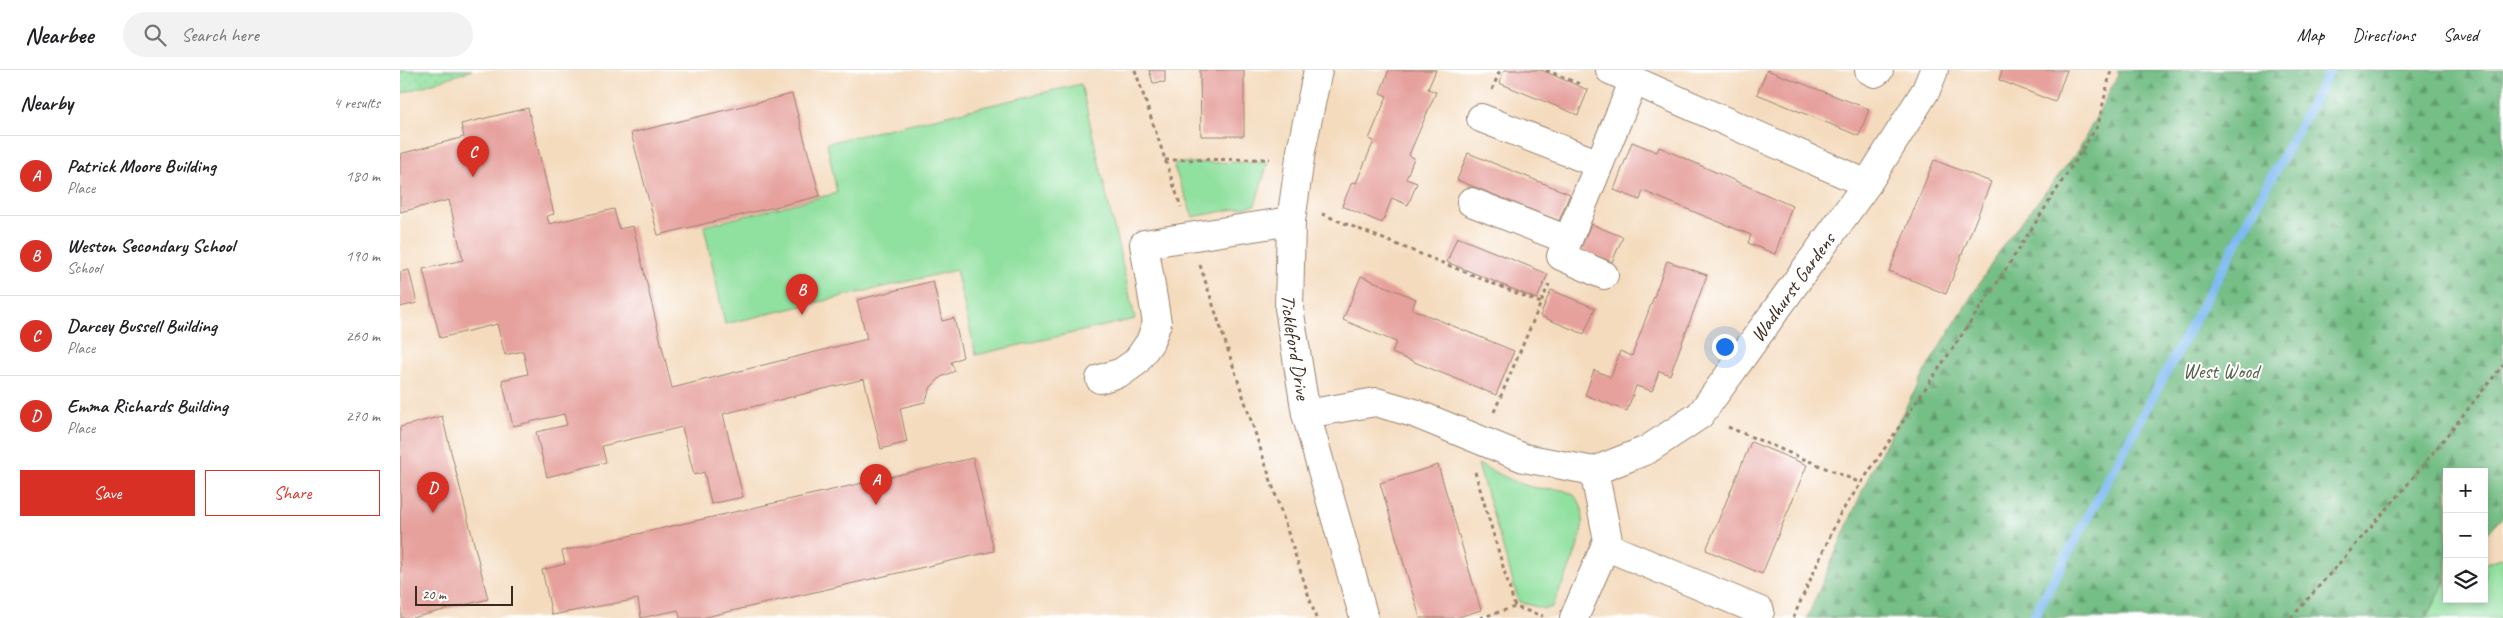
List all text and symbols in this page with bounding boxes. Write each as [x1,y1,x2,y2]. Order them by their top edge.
search box [123,12,473,57]
text: Nearbee [25,20,93,50]
icon: search [141,21,169,49]
text: Search here [181,23,259,47]
text: Map [2297,24,2324,46]
text: Directions [2352,24,2415,46]
text: Saved [2443,24,2478,46]
text: Nearby [20,90,73,116]
text: 4 results [333,93,380,113]
pin: C [457,136,489,177]
text: Patrick Moore Building [67,154,216,178]
text: A [32,166,40,186]
text: 180 m [346,166,380,186]
text: Place [67,178,95,198]
street label: Wadhurst Gardens [1745,226,1842,347]
text: Weston Secondary School [67,234,235,258]
text: B [32,246,40,266]
text: 190 m [346,246,380,266]
text: School [67,258,101,278]
pin: B [786,274,818,315]
street label: Tickleford Drive [1276,294,1316,403]
text: Darcey Bussell Building [67,314,217,338]
text: C [32,326,40,346]
text: 260 m [346,326,380,346]
your location [1712,334,1738,360]
text: Place [67,338,95,358]
park label: West Wood [2183,359,2262,384]
text: Emma Richards Building [67,394,228,418]
text: D [31,406,41,426]
text: 270 m [346,406,380,426]
text: Place [67,418,95,438]
pin: A [860,464,892,505]
map controls [2443,468,2488,603]
button: + [2443,468,2488,513]
button: Save [20,470,195,516]
button: Share [205,470,380,516]
pin: D [417,472,449,513]
button: − [2443,513,2488,558]
button: layers [2443,558,2488,603]
scale bar [415,583,512,606]
text: 20 m [422,586,446,603]

